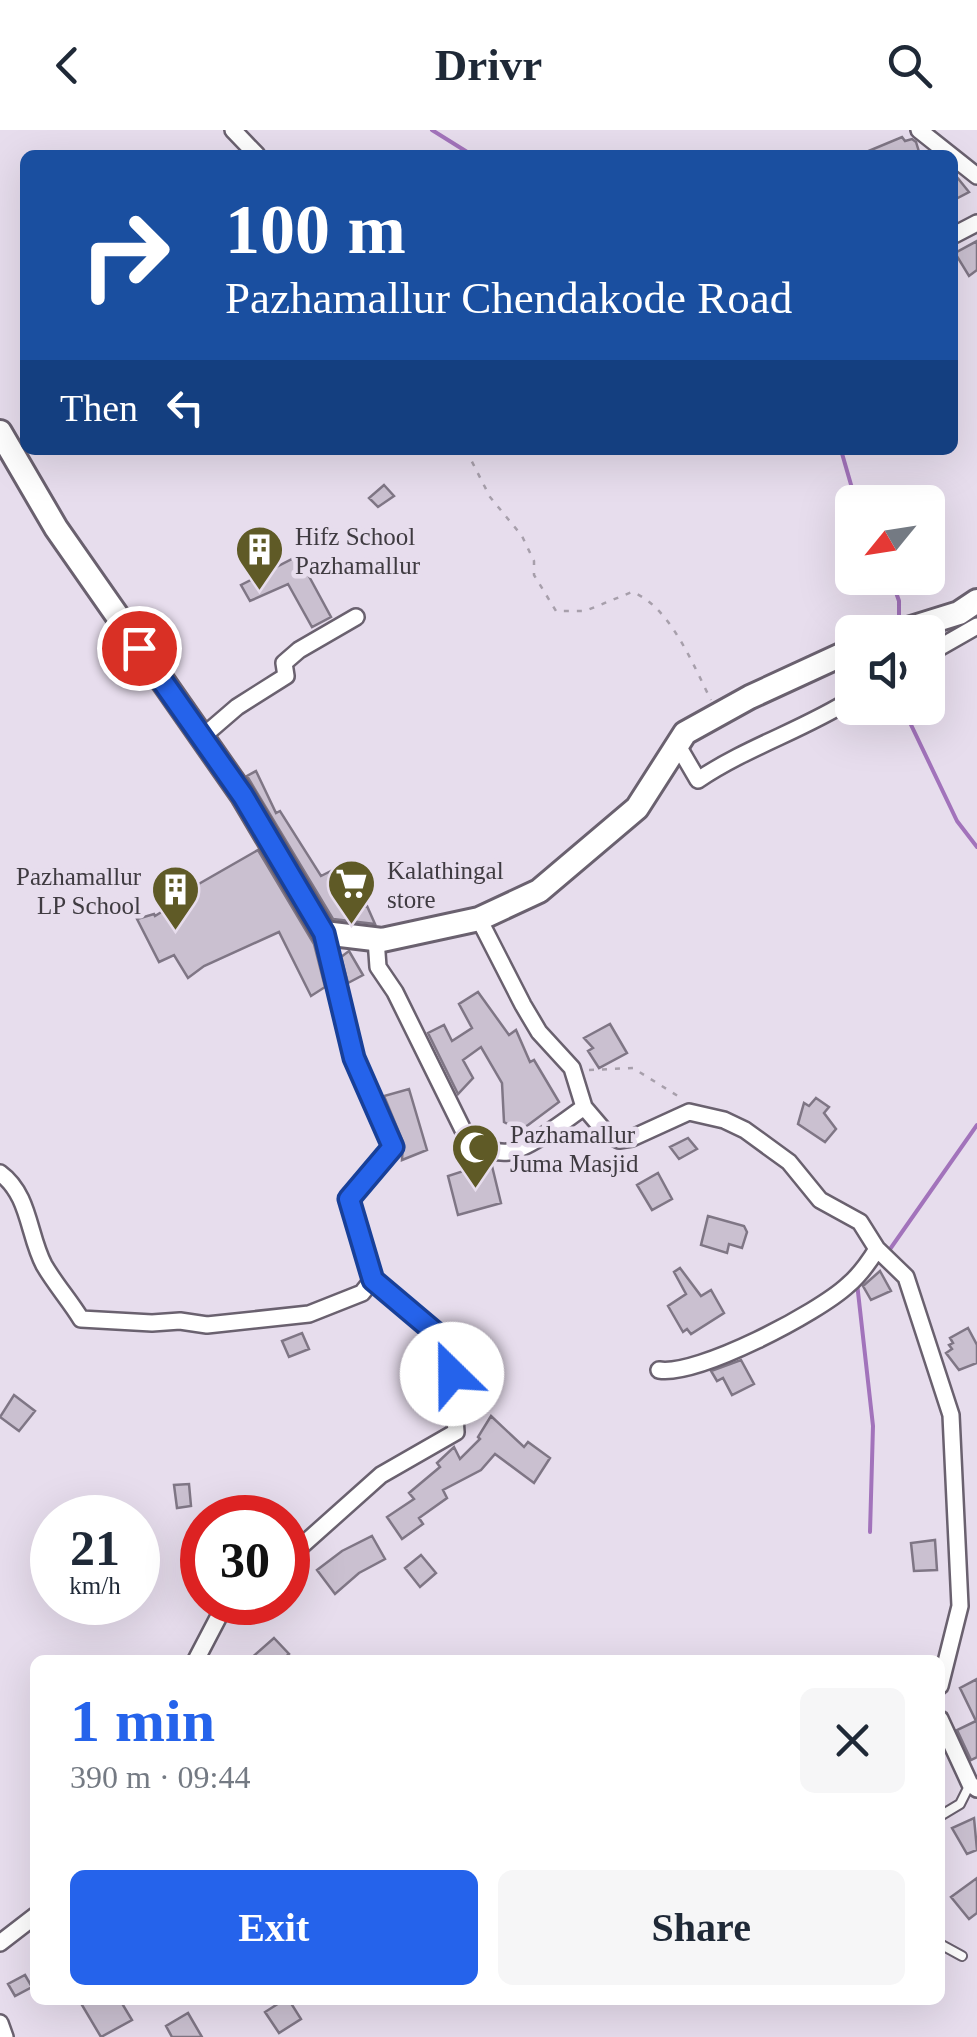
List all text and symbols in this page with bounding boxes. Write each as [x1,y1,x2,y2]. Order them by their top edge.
icon: back [40,38,95,93]
icon: search [882,38,937,93]
text: Drivr [435,40,542,90]
icon: right [60,190,190,320]
text: 100 m [225,191,406,268]
text: Pazhamallur Chendakode Road [225,273,792,323]
icon: left [158,380,213,435]
text: Then [60,387,138,429]
north arrow [835,485,945,595]
map controls [835,485,945,725]
place label: Hifz School Pazhamallur [295,523,421,579]
building icon: Hifz School Pazhamallur [234,524,286,592]
pin [97,606,182,691]
button: sound [835,615,945,725]
icon: arrive [112,621,167,676]
place label: Kalathingal store [387,857,504,913]
supermarket icon: Kalathingal store [326,858,378,926]
place label: Pazhamallur LP School [16,863,142,919]
building icon: Pazhamallur LP School [150,864,202,932]
place label: Pazhamallur Juma Masjid [510,1121,639,1177]
mosque icon: Pazhamallur Juma Masjid [449,1122,501,1190]
position arrow [400,1322,504,1426]
speed limit sign: 30 [180,1495,310,1625]
text: 21 [70,1520,120,1576]
text: km/h [69,1572,121,1599]
text: 1 min [70,1688,215,1754]
button: close [800,1688,905,1793]
text: 390 m · 09:44 [70,1759,250,1795]
button: Exit [70,1870,478,1985]
button: Share [498,1870,905,1985]

